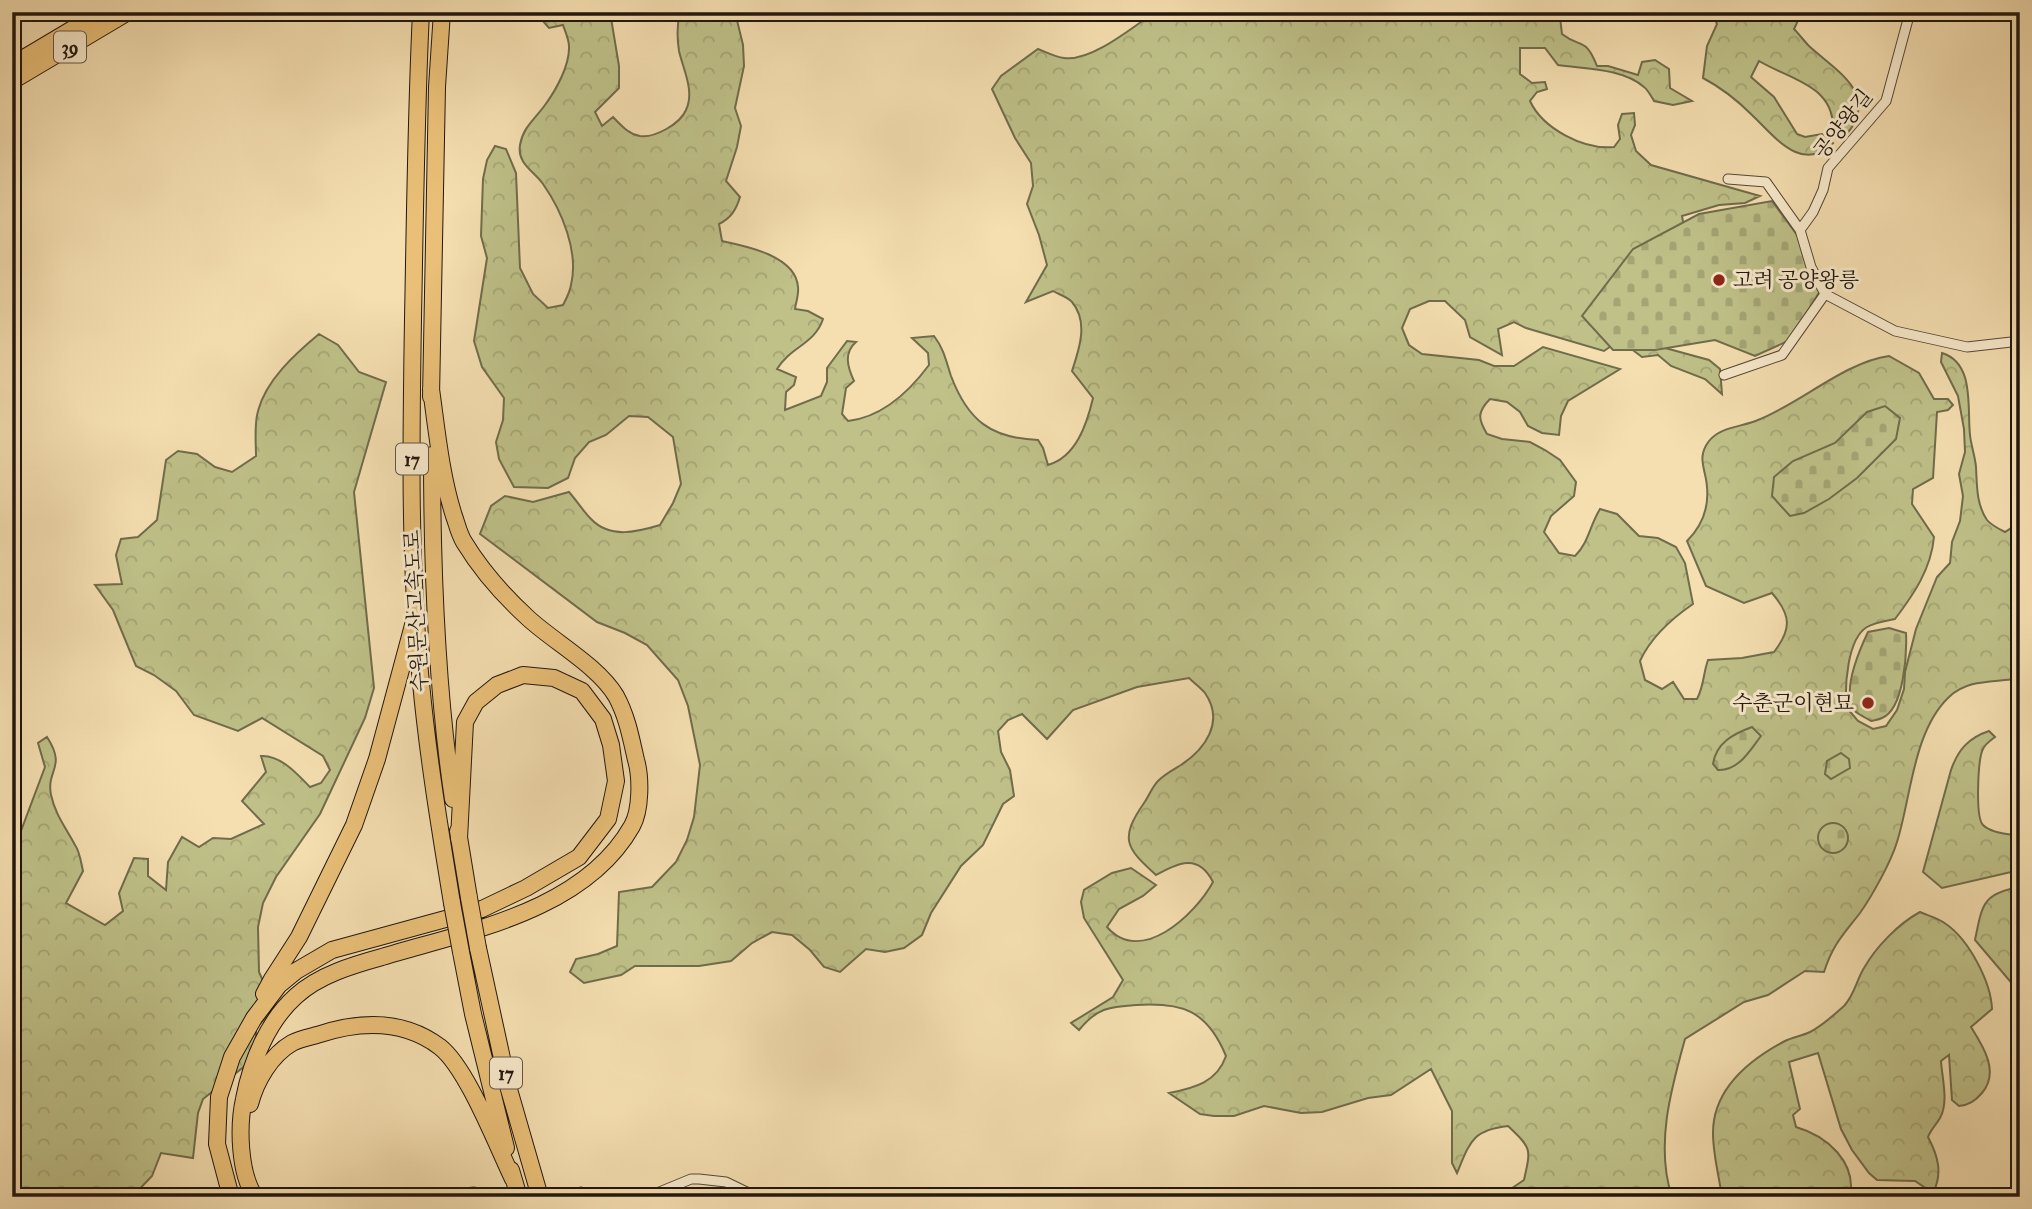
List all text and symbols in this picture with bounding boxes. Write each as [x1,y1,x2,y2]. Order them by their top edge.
road number: 39 [54,32,86,62]
street label: 공양왕길 [1808,84,1879,165]
place label: 고려 공양왕릉 [1733,267,1859,294]
marker: 고려 공양왕릉 [1711,272,1727,288]
road number: 17 [396,444,428,474]
street label: 수원문산고속도로 [399,529,434,693]
place label: 수춘군이현묘 [1732,690,1854,717]
marker: 수춘군이현묘 [1860,695,1876,711]
road number: 17 [490,1058,522,1088]

